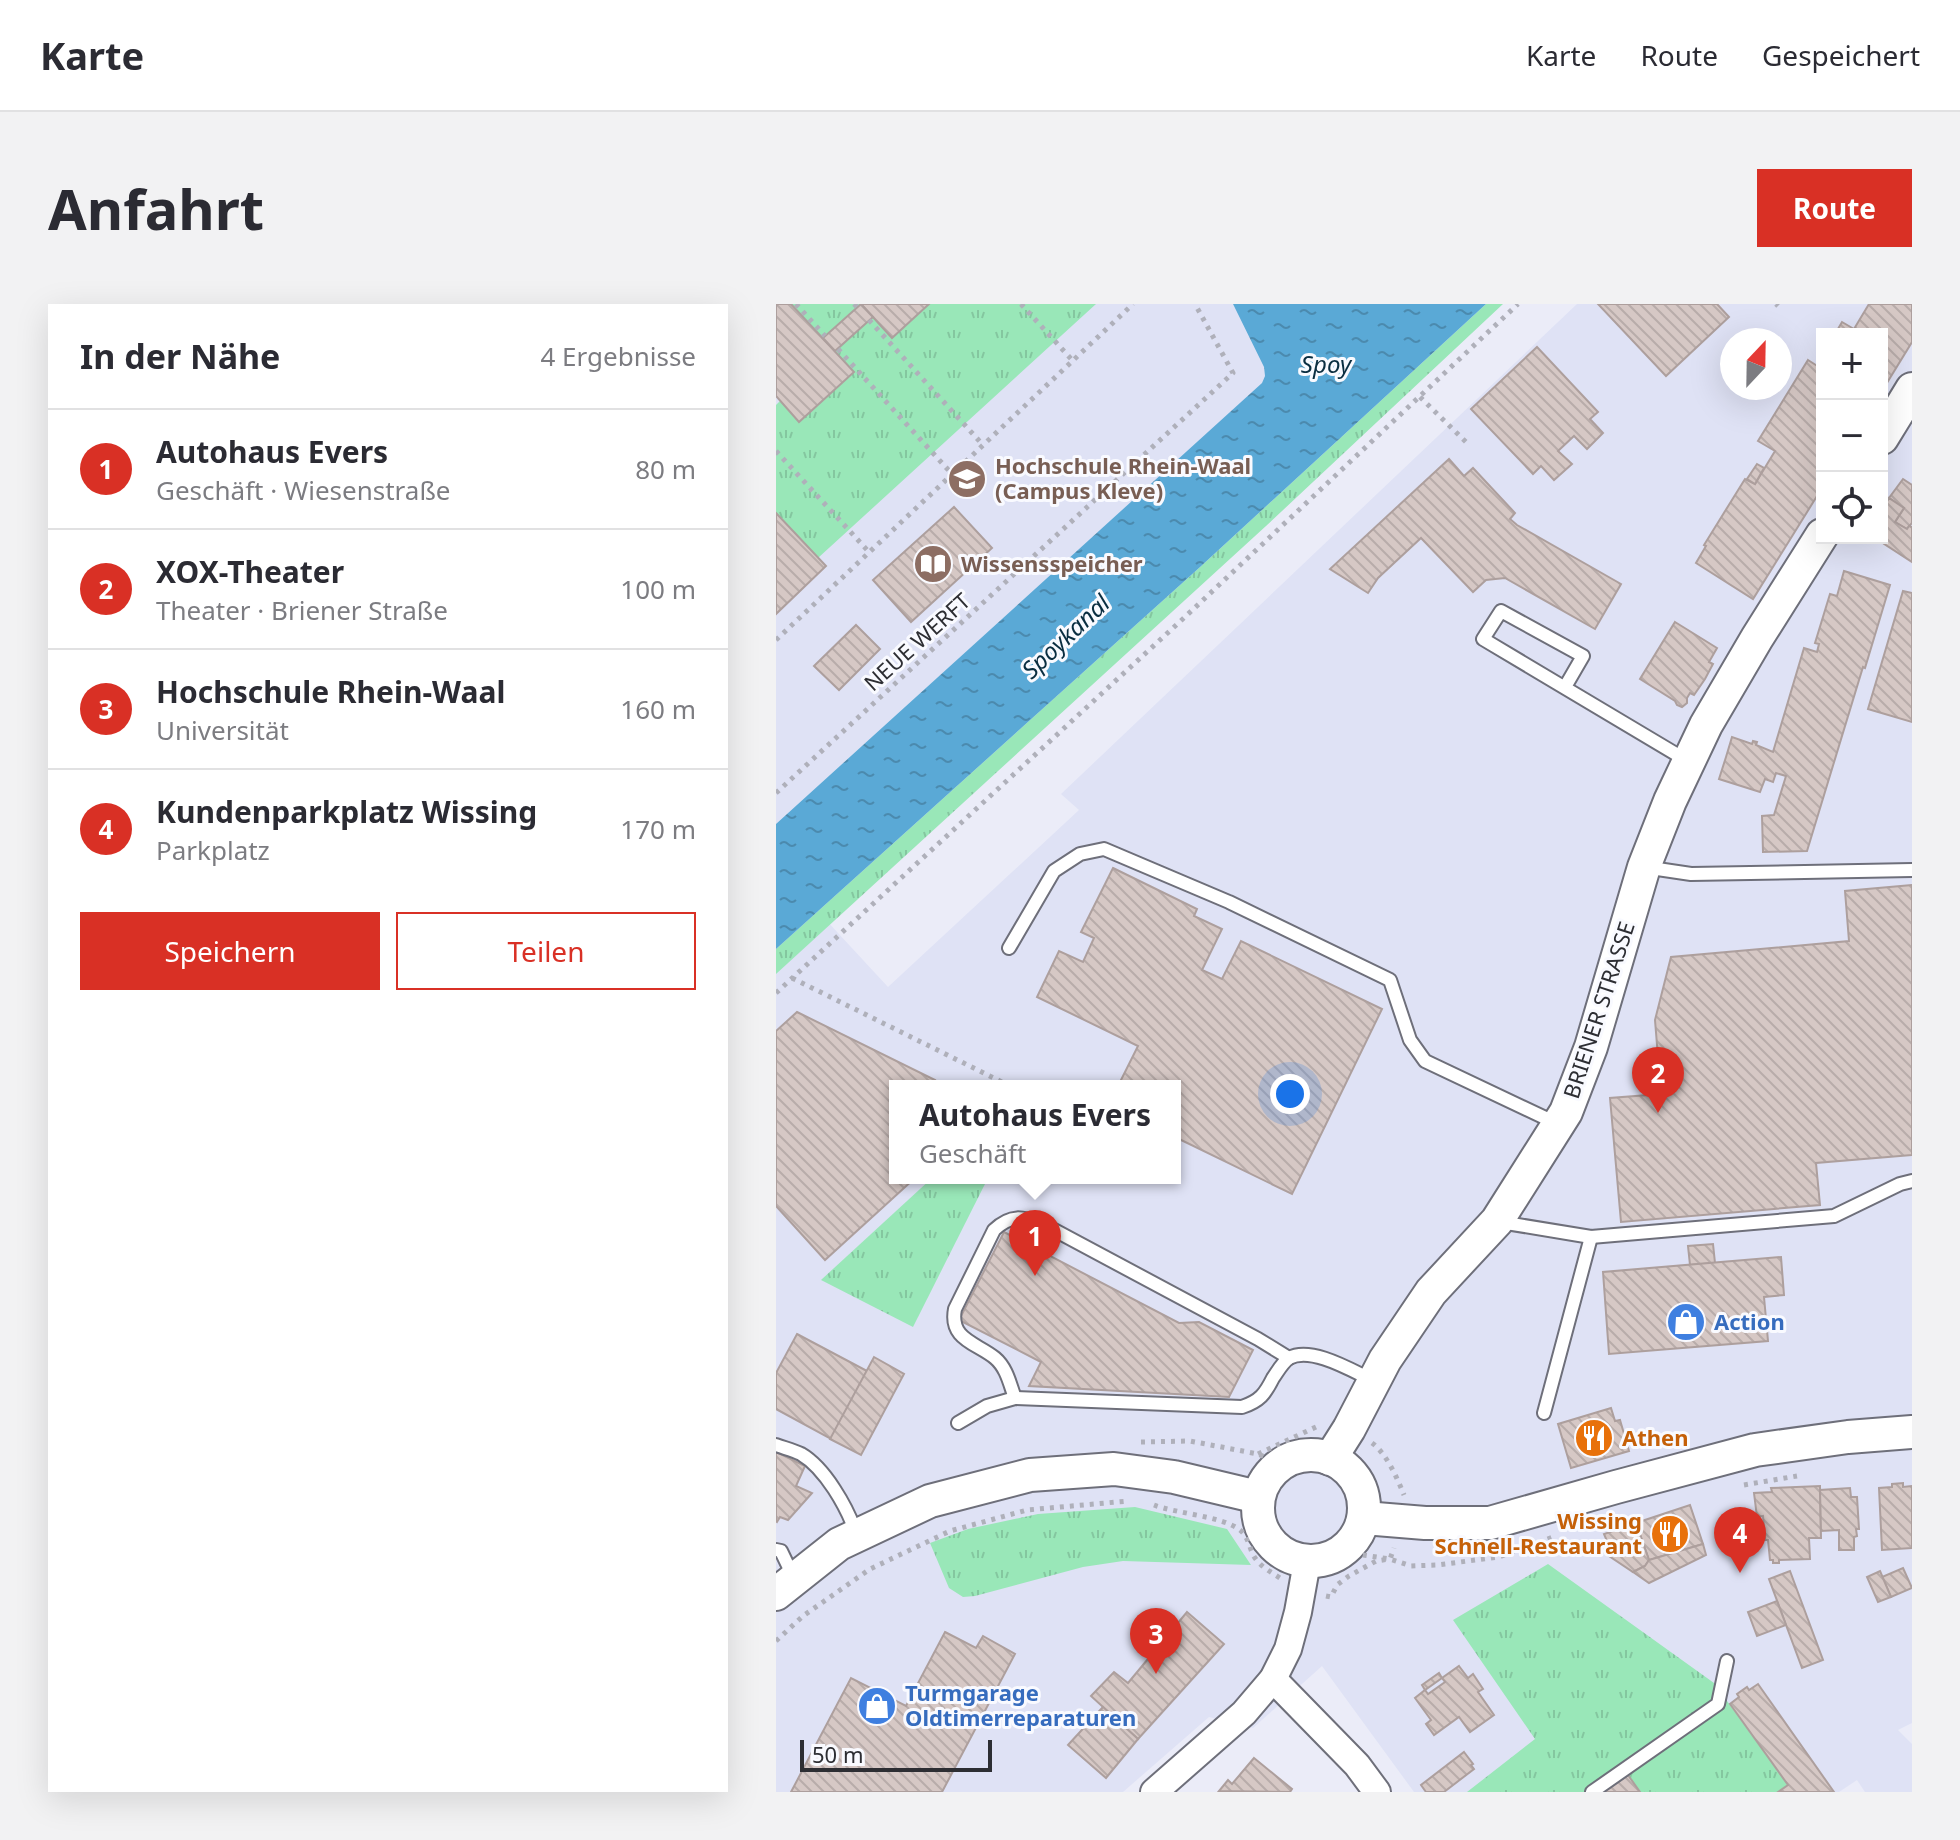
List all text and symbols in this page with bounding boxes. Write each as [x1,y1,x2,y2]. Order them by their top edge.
text: Karte [40,29,144,81]
text: Karte [1526,36,1596,74]
text: Route [1640,36,1718,74]
text: Gespeichert [1762,36,1920,74]
button: Route [1757,169,1912,247]
text: Anfahrt [48,170,264,246]
north arrow [1720,328,1792,400]
map controls [1816,328,1888,544]
button: + [1816,328,1888,400]
text: In der Nähe [80,333,280,379]
text: 4 Ergebnisse [540,338,696,374]
water label: Spoy [1301,347,1353,380]
button: − [1816,400,1888,472]
text: Autohaus Evers [156,431,388,472]
place label: Hochschule Rhein-Waal (Campus Kleve) [995,450,1251,505]
text: 1 [99,451,113,487]
text: 80 m [635,451,696,487]
school or university icon: Hochschule Rhein-Waal (Campus Kleve) [946,458,988,500]
text: Geschäft · Wiesenstraße [156,472,450,508]
button: locate [1816,472,1888,544]
library icon: Wissensspeicher [912,543,954,585]
place label: Wissensspeicher [961,548,1143,578]
text: XOX-Theater [156,551,344,592]
text: 2 [99,571,113,607]
text: 100 m [620,571,696,607]
street label: NEUE WERFT [857,586,976,697]
water label: Spoykanal [1014,586,1117,685]
text: Theater · Briener Straße [156,592,448,628]
text: Hochschule Rhein-Waal [156,671,505,712]
text: 3 [99,691,113,727]
text: 160 m [620,691,696,727]
text: Universität [156,712,289,748]
text: Kundenparkplatz Wissing [156,791,537,832]
text: 4 [99,811,113,847]
text: 170 m [620,811,696,847]
text: Parkplatz [156,832,270,868]
button: Speichern [80,912,380,990]
button: Teilen [396,912,696,990]
street label: BRIENER STRASSE [1555,917,1641,1102]
pin: 2 [1632,1047,1684,1113]
your location [1270,1074,1310,1114]
popup [889,1080,1181,1184]
text: Autohaus Evers [919,1094,1151,1135]
text: Geschäft [919,1135,1026,1171]
pin: 1 [1009,1210,1061,1276]
shop icon: Action [1665,1301,1707,1343]
place label: Action [1714,1306,1785,1336]
restaurant icon: Athen [1573,1417,1615,1459]
place label: Athen [1622,1422,1689,1452]
place label: Wissing Schnell-Restaurant [1435,1505,1642,1560]
pin: 4 [1714,1507,1766,1573]
restaurant icon: Wissing Schnell-Restaurant [1649,1513,1691,1555]
pin: 3 [1130,1608,1182,1674]
place label: Turmgarage Oldtimerreparaturen [905,1677,1136,1732]
shop icon: Turmgarage Oldtimerreparaturen [856,1685,898,1727]
scale bar [800,1736,992,1772]
text: 50 m [812,1739,863,1769]

